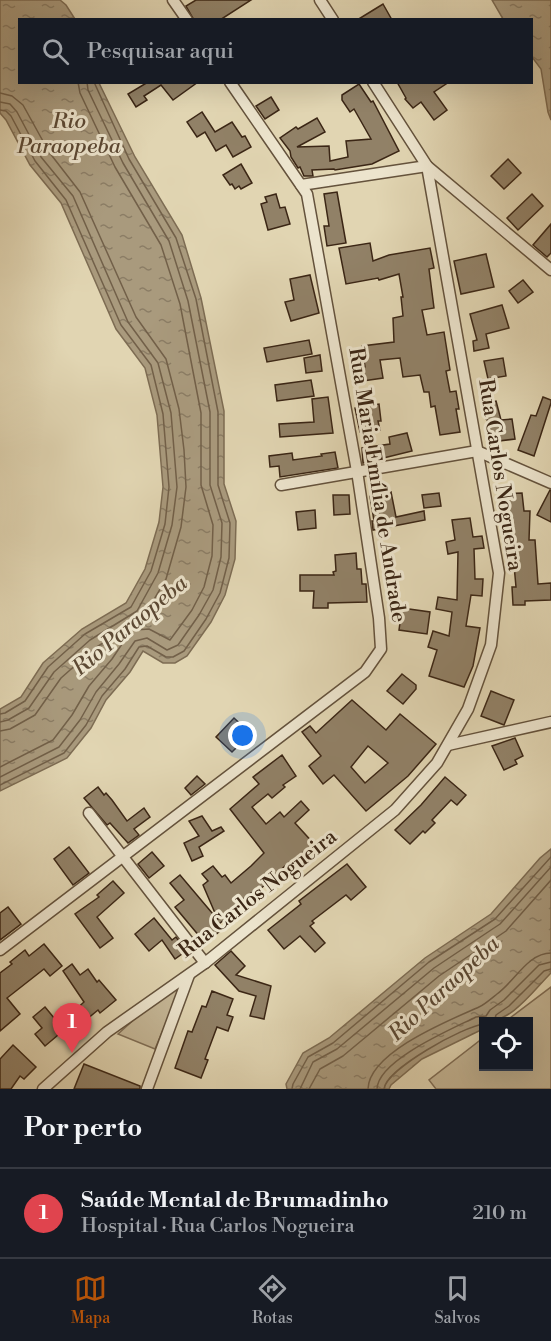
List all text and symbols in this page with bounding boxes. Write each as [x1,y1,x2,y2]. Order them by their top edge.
search box [18,18,533,84]
icon: search [39,35,72,68]
text: Pesquisar aqui [87,38,234,65]
water label: Rio Paraopeba [16,108,122,160]
street label: Rua Maria Emília de Andrade [342,346,412,624]
street label: Rua Carlos Nogueira [472,377,528,573]
water label: Rio Paraopeba [66,570,194,683]
your location [228,721,257,750]
street label: Rua Carlos Nogueira [174,824,343,964]
water label: Rio Paraopeba [382,930,506,1048]
pin: 1 [52,1004,92,1053]
map controls [479,1017,533,1071]
button: locate [479,1017,533,1071]
text: Por perto [24,1112,142,1144]
text: Saúde Mental de Brumadinho [81,1187,389,1214]
text: 1 [39,1201,48,1226]
text: 210 m [472,1201,527,1226]
text: Hospital · Rua Carlos Nogueira [81,1214,355,1239]
tab: Mapa [71,1272,110,1328]
tab: Rotas [252,1272,293,1328]
tab: Salvos [434,1272,480,1328]

